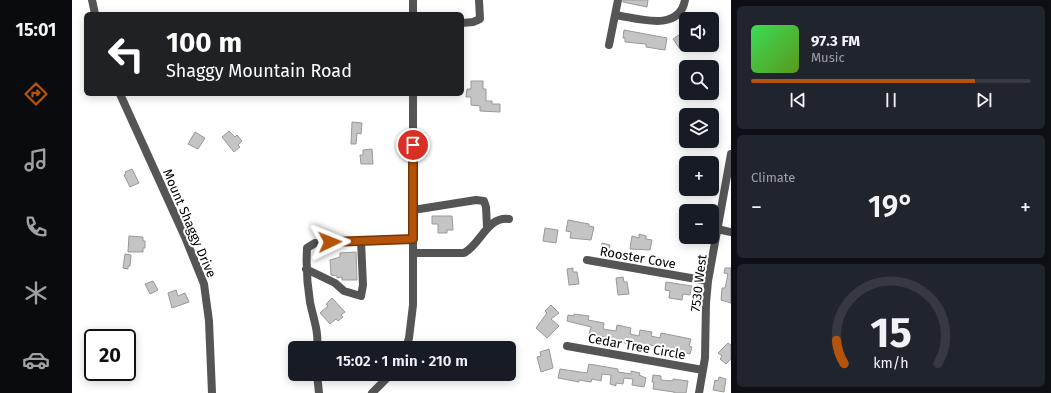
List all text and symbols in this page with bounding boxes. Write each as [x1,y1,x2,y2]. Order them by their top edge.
map controls [679,12,719,244]
button: sound [679,12,719,52]
text: 15:01 [16,19,56,41]
text: 100 m [166,26,242,59]
icon: left [100,28,152,80]
text: 97.3 FM [811,32,860,50]
text: Music [811,50,845,65]
text: Shaggy Mountain Road [166,60,352,82]
button: search [679,60,719,100]
icon: directions [22,80,50,108]
icon: previous [787,89,809,111]
icon: pause [880,89,902,111]
icon: next [973,89,995,111]
button: layers [679,108,719,148]
pin [396,128,430,162]
icon: arrive [402,134,424,156]
icon: music [22,146,50,174]
button: + [679,156,719,196]
street label: Mount Shaggy Drive [160,167,219,280]
text: Climate [751,170,795,185]
text: 19° [868,189,914,225]
text: − [751,194,762,221]
text: + [1020,194,1031,221]
button: − [679,204,719,244]
icon: phone [22,213,50,241]
position arrow [309,221,351,263]
street label: Rooster Cove [599,243,677,272]
street label: 7530 West [688,253,709,313]
icon: climate [22,279,50,307]
text: 15 [870,307,912,357]
speed limit sign: 20 [84,329,136,381]
street label: Cedar Tree Circle [587,331,687,362]
icon: car [22,346,50,374]
text: 15:02 · 1 min · 210 m [336,352,468,370]
text: km/h [873,354,909,371]

